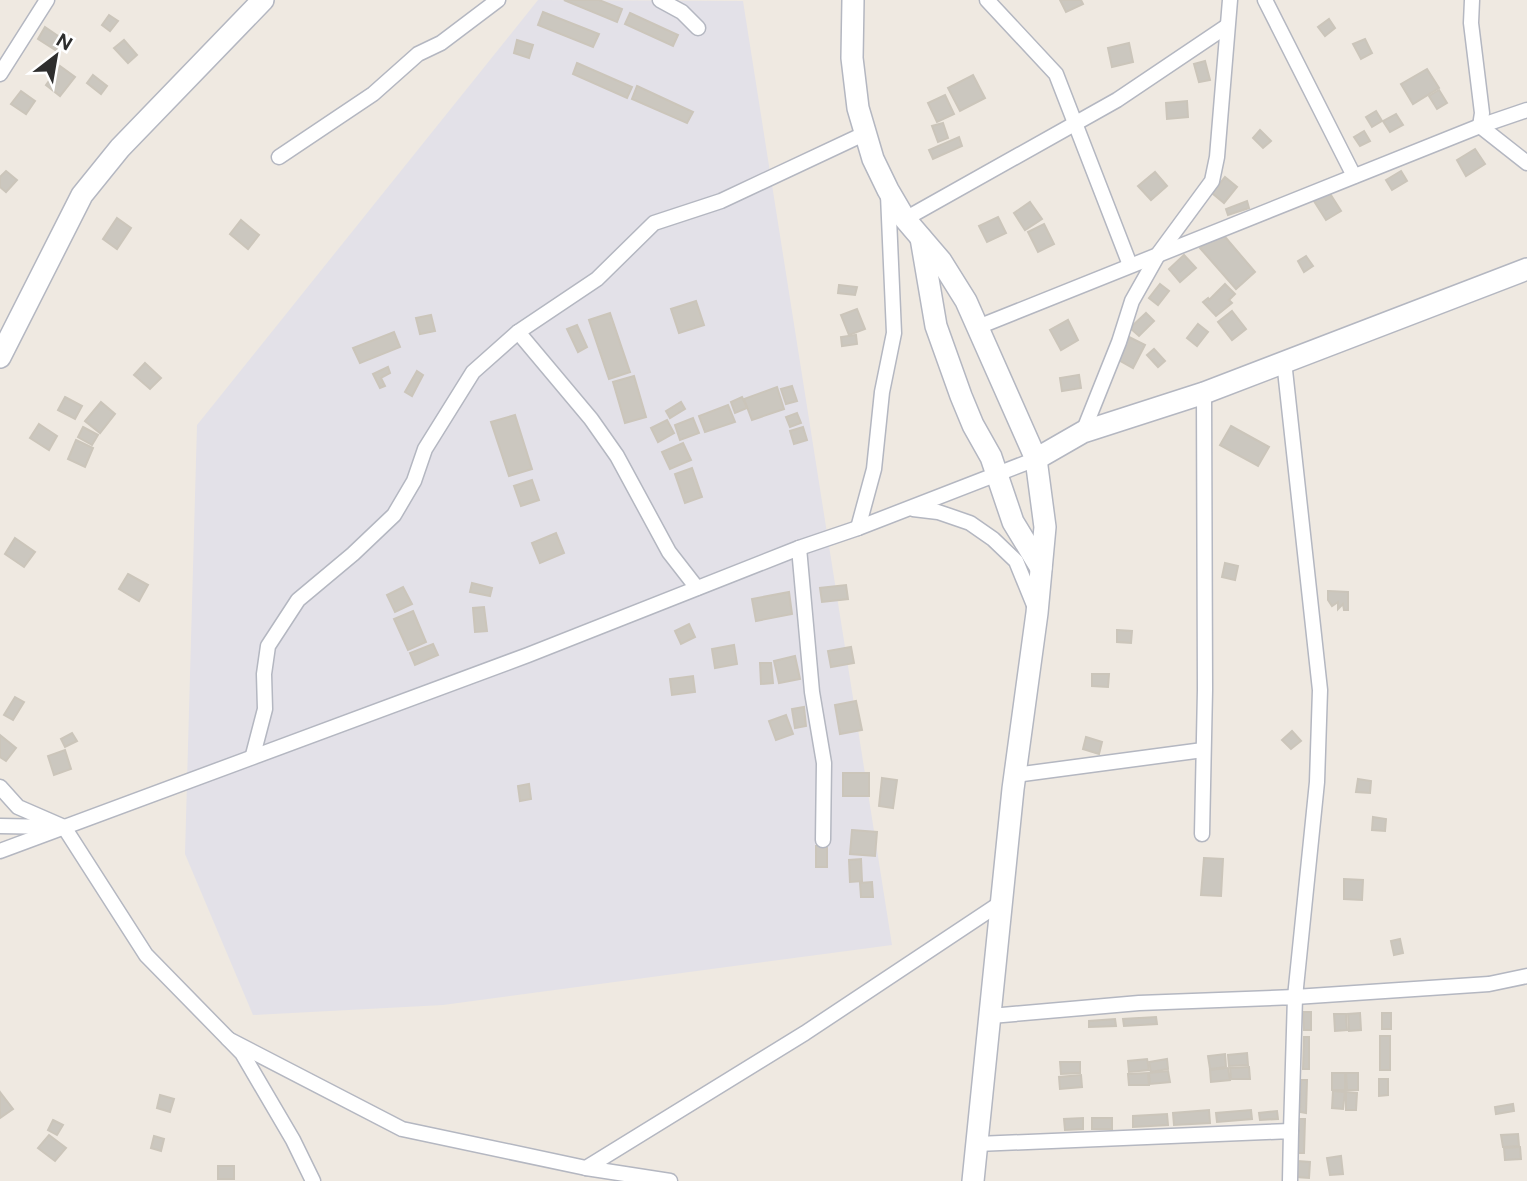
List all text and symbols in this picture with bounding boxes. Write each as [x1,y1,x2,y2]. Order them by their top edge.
north arrow [21,21,91,91]
text: N [52,28,77,55]

